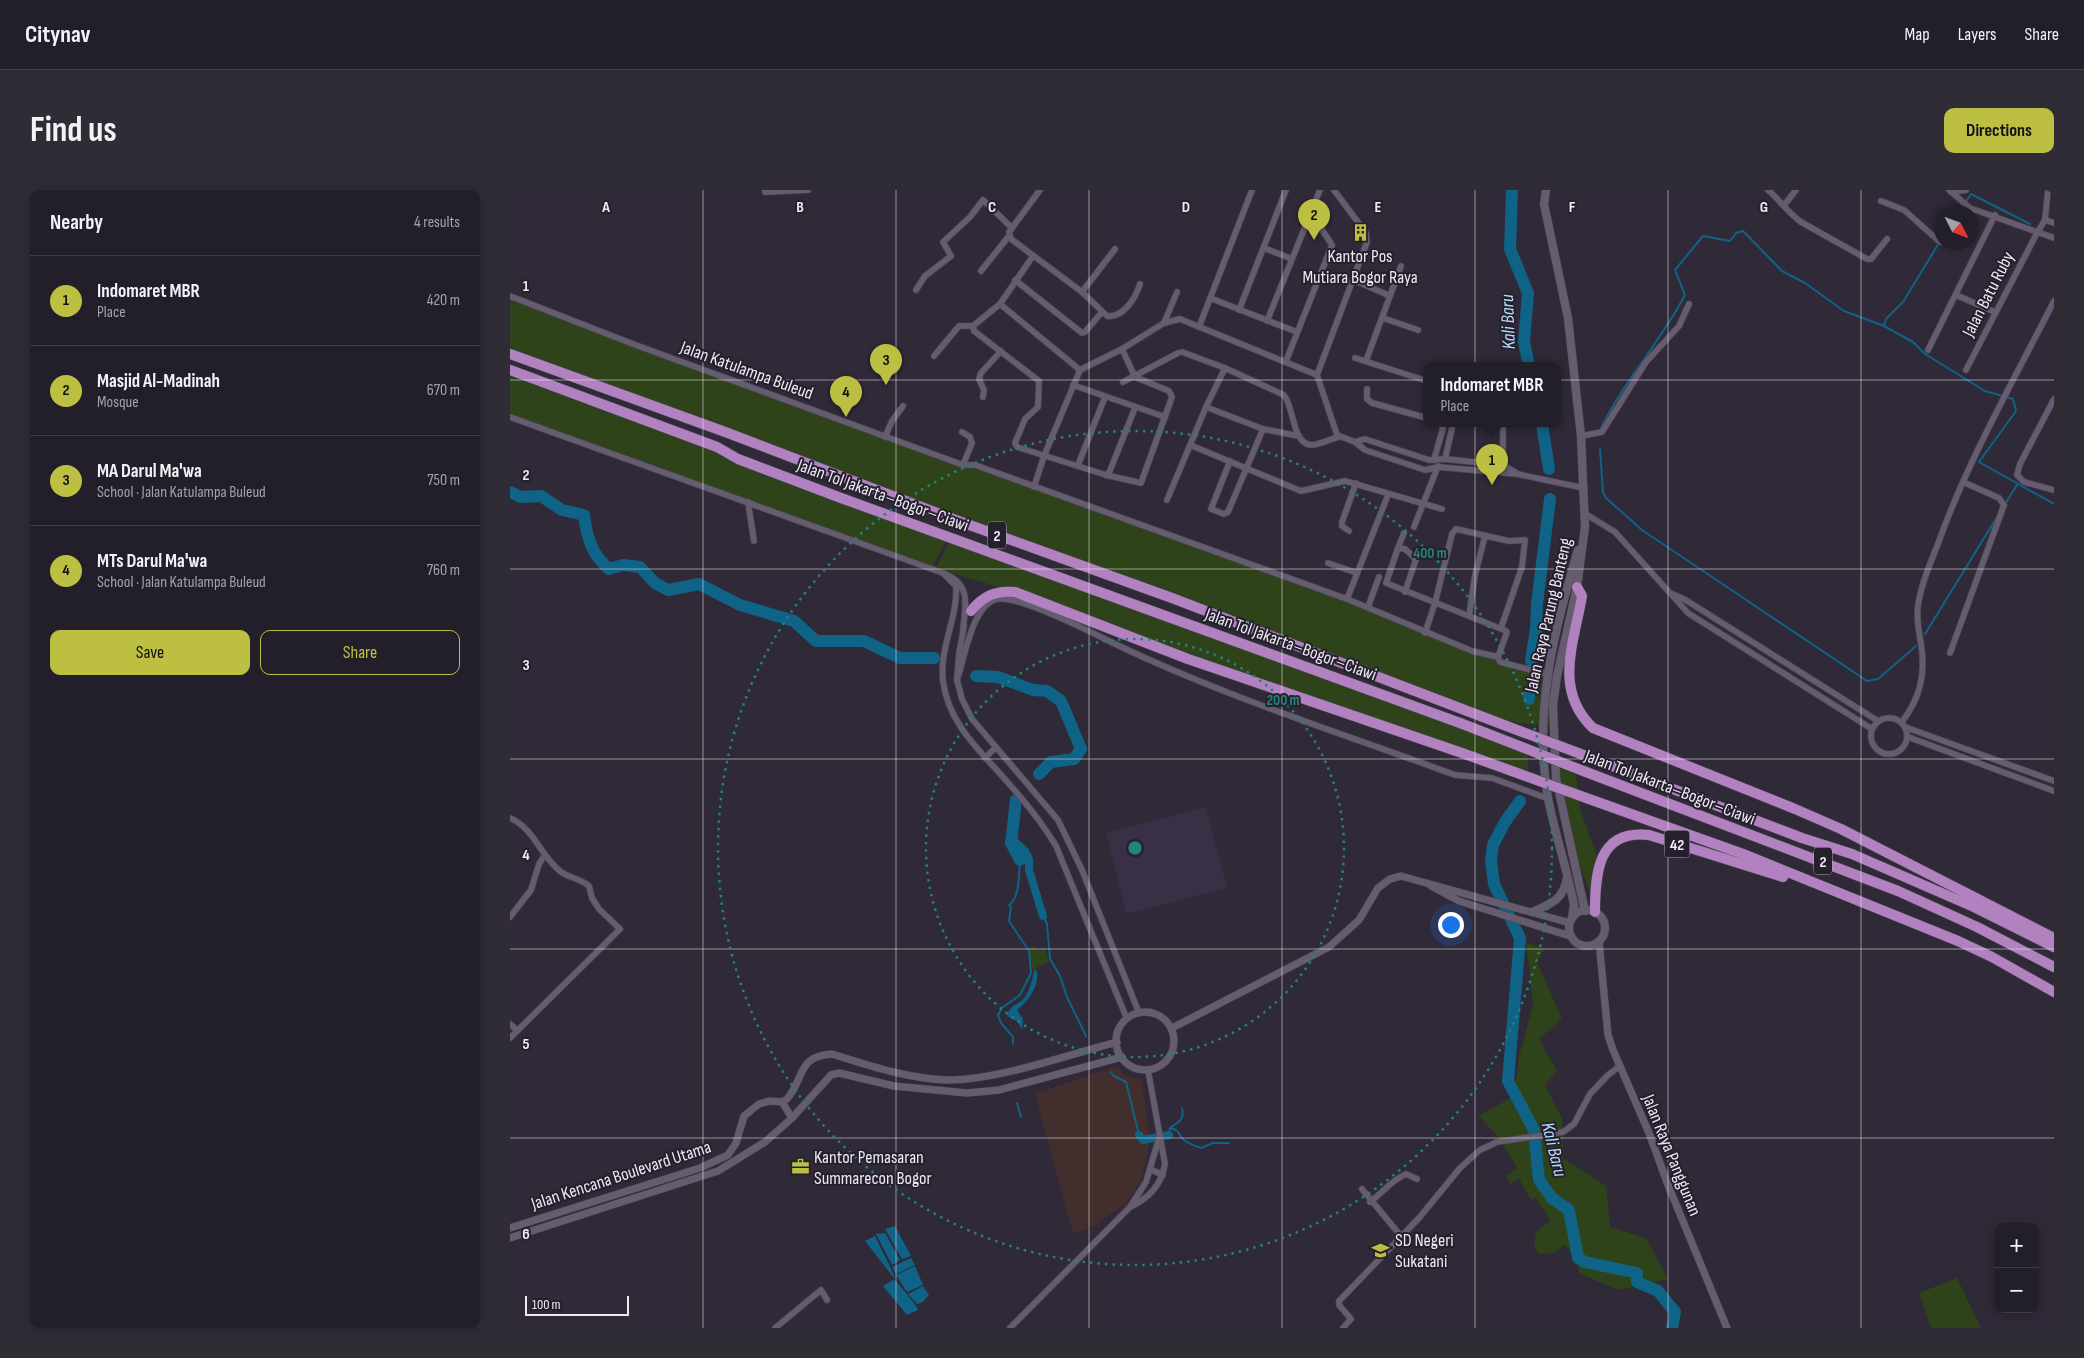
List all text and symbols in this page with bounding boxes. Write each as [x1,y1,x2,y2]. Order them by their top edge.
text: Citynav [25,20,91,49]
text: Map [1905,24,1930,45]
text: Layers [1958,24,1997,45]
text: Share [2025,24,2059,45]
button: Directions [1944,108,2054,153]
text: Find us [30,109,117,152]
text: A [601,198,610,217]
text: B [796,198,804,217]
text: C [988,198,996,217]
text: D [1182,198,1190,217]
text: E [1375,198,1382,217]
text: F [1569,198,1576,217]
text: G [1760,198,1768,217]
pin: 2 [1298,199,1330,240]
north arrow [1934,205,1979,250]
text: Nearby [50,210,103,235]
text: 4 results [414,213,460,232]
building icon: Kantor Pos Mutiara Bogor Raya [1350,223,1370,243]
place label: Kantor Pos Mutiara Bogor Raya [1302,246,1418,288]
street label: Jalan Batu Ruby [1958,248,2019,341]
text: 1 [523,277,530,296]
text: Indomaret MBR [97,280,200,303]
text: 1 [63,291,69,310]
text: 420 m [427,291,460,310]
water label: Kali Baru [1496,294,1521,350]
text: Place [97,303,126,322]
street label: Jalan Katulampa Buleud [677,336,816,404]
pin: 3 [870,344,902,385]
popup [1423,362,1561,427]
text: Masjid Al-Madinah [97,370,220,393]
text: Indomaret MBR [1441,374,1543,397]
pin: 4 [830,376,862,417]
text: 2 [62,381,70,400]
text: 670 m [427,381,460,400]
text: Mosque [97,393,139,412]
text: Place [1441,397,1469,416]
pin: 1 [1476,444,1508,485]
street label: Jalan Tol Jakarta–Bogor–Ciawi [793,454,971,536]
text: MA Darul Ma'wa [97,460,202,483]
text: 2 [522,466,530,485]
text: 3 [62,471,70,490]
text: 750 m [427,471,460,490]
text: School · Jalan Katulampa Buleud [97,483,266,502]
road number: 2 [988,522,1006,548]
street label: Jalan Raya Parung Banteng [1520,536,1576,695]
text: 400 m [1413,544,1447,563]
text: MTs Darul Ma'wa [97,550,207,573]
text: 4 [62,561,70,580]
text: 760 m [427,561,460,580]
text: School · Jalan Katulampa Buleud [97,573,266,592]
street label: Jalan Tol Jakarta–Bogor–Ciawi [1201,603,1379,685]
button: Save [50,630,250,675]
button: Share [260,630,460,675]
text: 3 [522,656,530,675]
text: 200 m [1266,691,1300,710]
street label: Jalan Tol Jakarta–Bogor–Ciawi [1581,745,1758,830]
road number: 42 [1664,831,1690,858]
centre of rings [1126,839,1144,857]
text: 4 [522,846,530,865]
road number: 2 [1814,848,1832,874]
your location [1438,912,1464,938]
text: 5 [522,1035,530,1054]
street label: Jalan Raya Panggunan [1637,1091,1705,1219]
water label: Kali Baru [1536,1120,1571,1179]
street label: Jalan Kencana Boulevard Utama [528,1136,714,1215]
place label: Kantor Pemasaran Summarecon Bogor [814,1147,932,1189]
office icon: Kantor Pemasaran Summarecon Bogor [790,1157,810,1177]
map controls [1994,1223,2039,1313]
button: + [1994,1223,2039,1268]
text: 6 [522,1225,530,1244]
place label: SD Negeri Sukatani [1395,1230,1454,1272]
school or university icon: SD Negeri Sukatani [1371,1240,1391,1260]
button: − [1994,1268,2039,1313]
scale bar [525,1293,629,1316]
text: 100 m [532,1296,561,1313]

